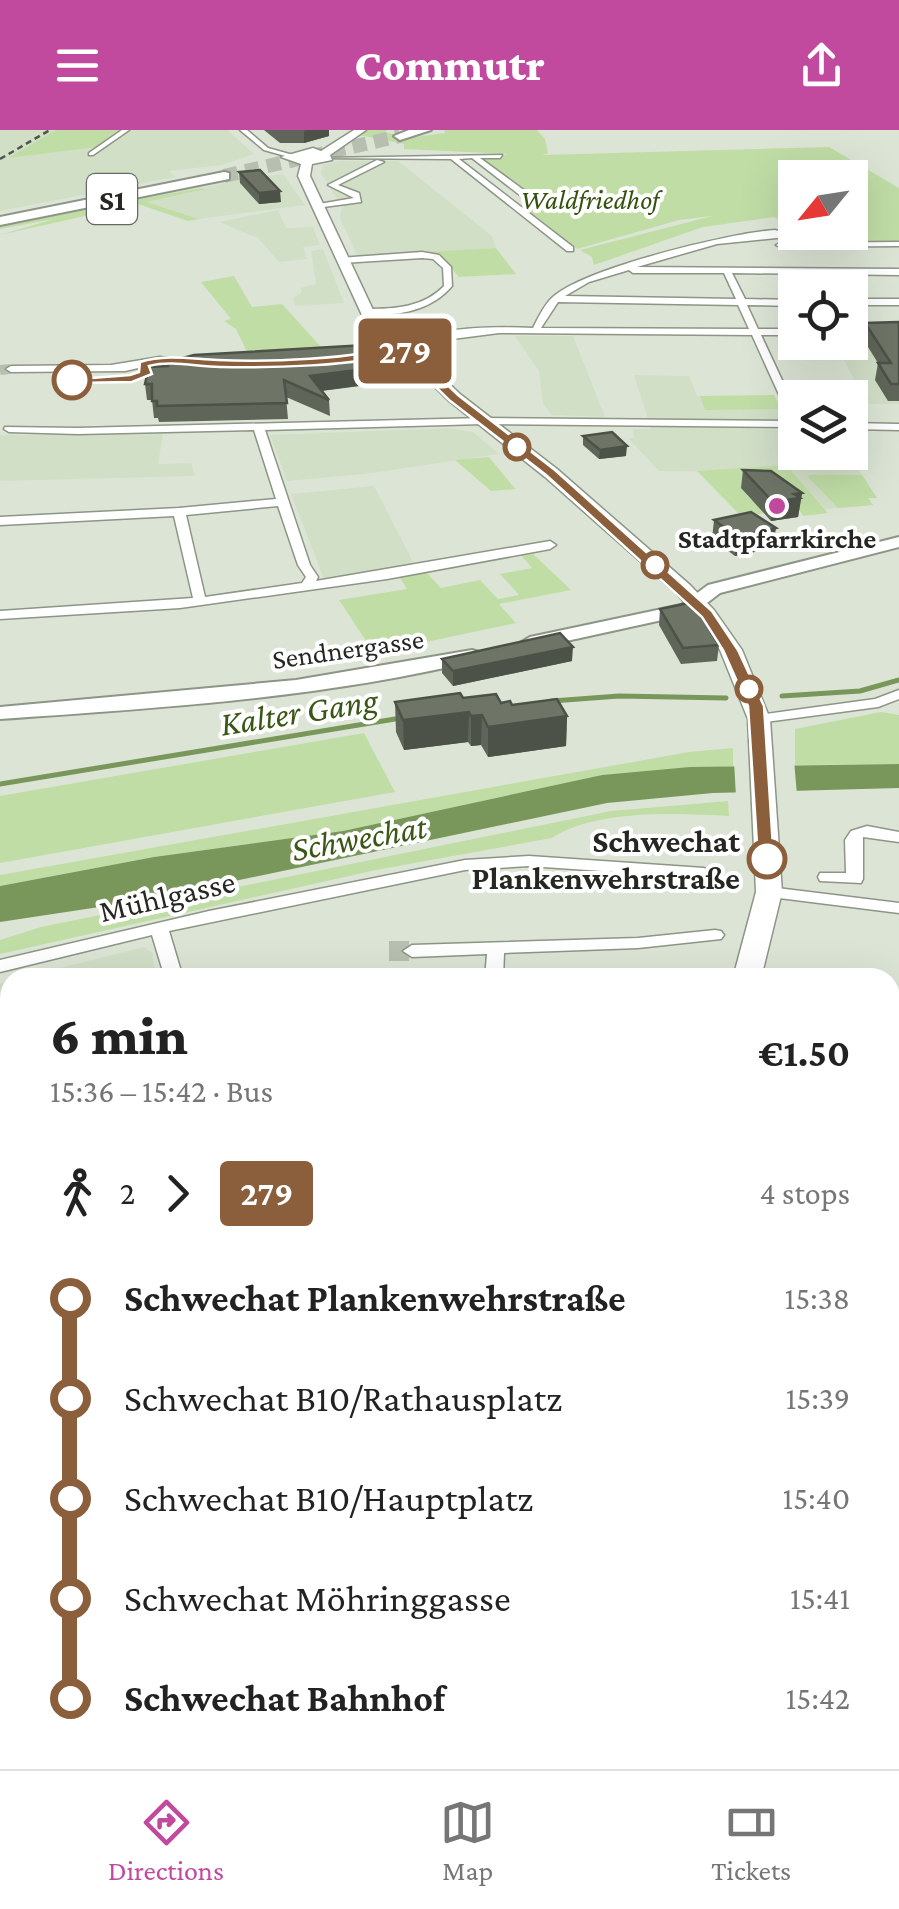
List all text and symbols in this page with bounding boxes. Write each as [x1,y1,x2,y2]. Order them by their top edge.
icon: menu [50,38,105,93]
icon: share [794,38,849,93]
text: Commutr [354,40,545,90]
north arrow [778,160,868,250]
map controls [778,160,868,470]
road number: S1 [87,174,137,224]
park label: Waldfriedhof [521,184,663,215]
button: locate [778,270,868,360]
line badge: 279 [348,318,462,384]
text: 279 [378,332,432,371]
unlabelled marker [53,361,91,399]
button: layers [778,380,868,470]
unlabelled marker [504,434,530,460]
marker: Stadtpfarrkirche [766,495,788,517]
place label: Stadtpfarrkirche [678,523,876,554]
unlabelled marker [642,552,668,578]
street label: Sendnergasse [270,623,426,675]
unlabelled marker [736,676,762,702]
water label: Kalter Gang [217,680,382,744]
water label: Schwechat [288,807,430,869]
place label: Schwechat Plankenwehrstraße [471,823,740,896]
marker: Schwechat Plankenwehrstraße [748,840,786,878]
street label: Mühlgasse [96,863,238,929]
text: 6 min [50,1005,188,1066]
text: €1.50 [759,1032,850,1074]
text: 15:36 – 15:42 · Bus [50,1073,273,1109]
icon: walk [50,1166,105,1221]
icon: forward [150,1166,205,1221]
text: 279 [240,1174,293,1213]
text: 2 [120,1175,135,1211]
text: 4 stops [760,1175,850,1211]
text: Schwechat Plankenwehrstraße [124,1277,626,1319]
text: 15:38 [785,1280,850,1316]
text: Schwechat B10/Rathausplatz [124,1377,562,1419]
text: 15:39 [786,1380,850,1416]
text: Schwechat B10/Hauptplatz [124,1477,533,1519]
text: 15:40 [783,1480,850,1516]
text: Schwechat Möhringgasse [124,1577,511,1619]
text: 15:41 [790,1580,850,1616]
text: Schwechat Bahnhof [124,1677,445,1719]
text: 15:42 [786,1680,850,1716]
tab: Directions [108,1795,224,1886]
tab: Map [440,1795,495,1886]
tab: Tickets [711,1795,791,1886]

